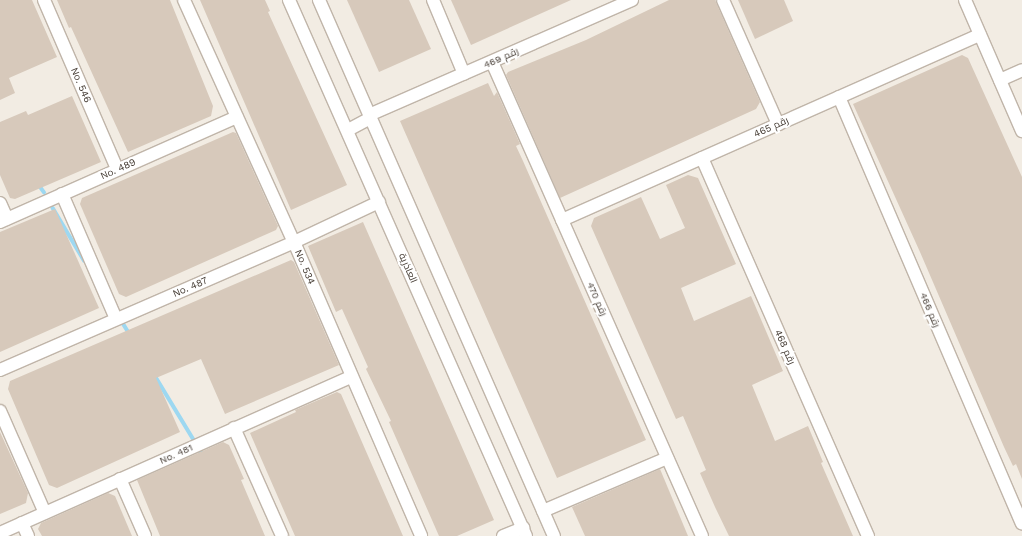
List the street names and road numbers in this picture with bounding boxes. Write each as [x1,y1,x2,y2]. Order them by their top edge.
street label: رقم 469 [482,45,520,71]
street label: No. 546 [68,66,94,104]
street label: رقم 465 [752,114,790,140]
street label: No. 489 [98,156,138,182]
street label: No. 534 [292,248,318,286]
street label: العاذرية [396,251,420,285]
street label: No. 487 [171,274,209,300]
street label: رقم 470 [584,280,610,318]
street label: رقم 466 [917,291,943,329]
street label: رقم 468 [772,328,798,366]
street label: No. 481 [157,441,195,467]

